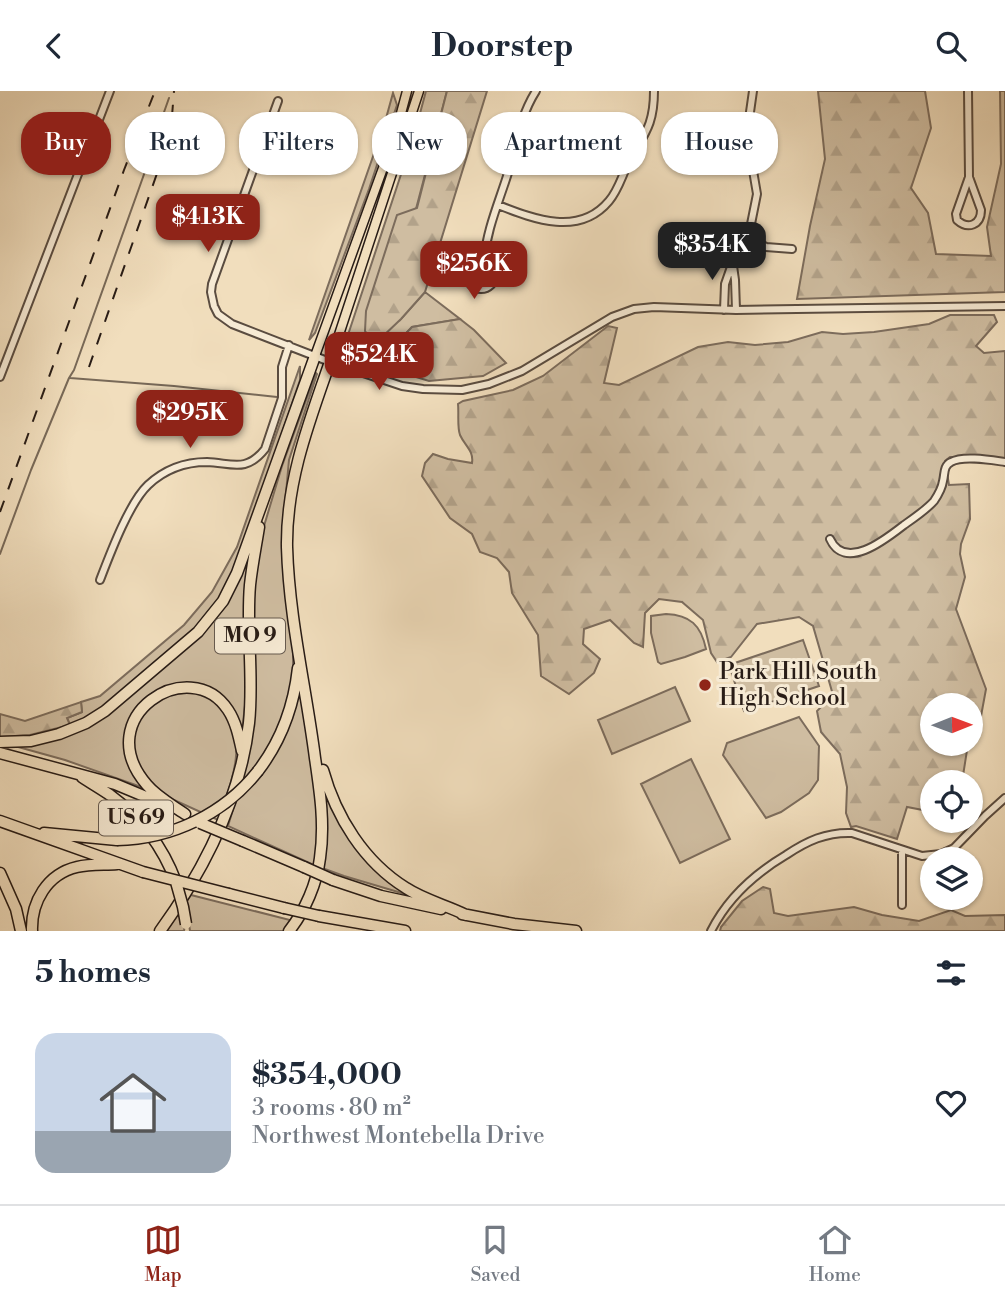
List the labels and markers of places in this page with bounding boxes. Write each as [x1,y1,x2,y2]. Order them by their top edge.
pin: $413K [159,195,257,254]
pin: $354K [663,223,761,282]
pin: $256K [425,241,523,301]
pin: $524K [330,333,428,392]
pin: $295K [141,391,239,450]
place label: Park Hill South High School [719,658,878,712]
marker: Park Hill South High School [697,677,713,693]

